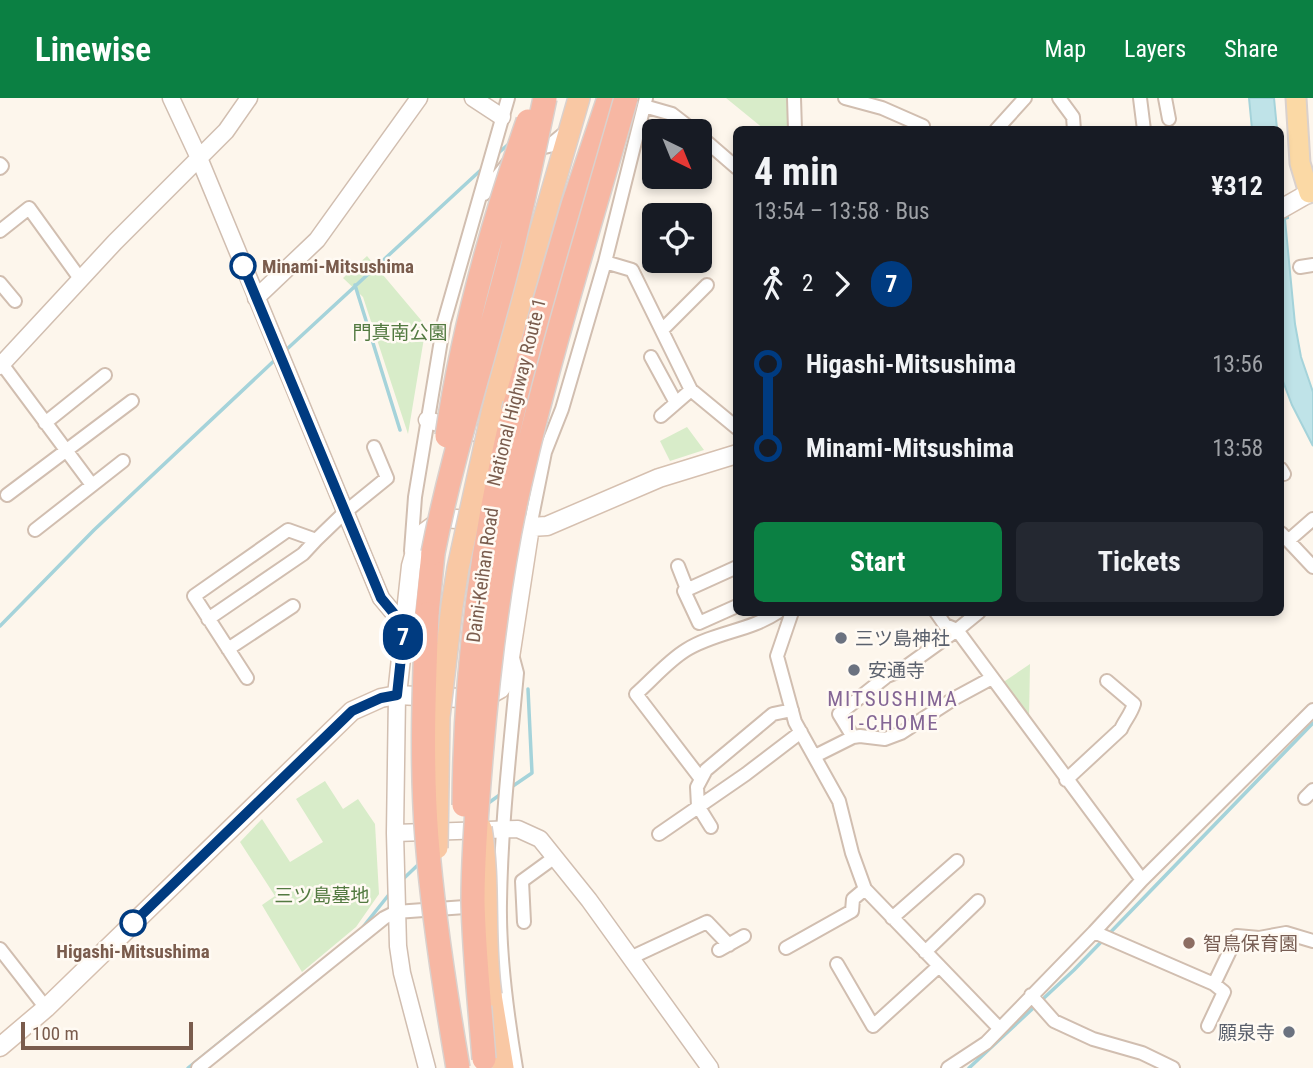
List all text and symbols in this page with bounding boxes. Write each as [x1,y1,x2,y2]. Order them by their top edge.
text: Linewise [35,30,151,69]
text: Map [1045,35,1086,63]
text: Layers [1124,35,1186,63]
text: Share [1224,35,1278,63]
north arrow [642,119,712,189]
map controls [642,119,712,273]
text: 4 min [754,150,838,194]
text: ¥312 [1211,171,1263,201]
text: 13:54 – 13:58 · Bus [754,198,930,225]
button: locate [642,203,712,273]
marker: Minami-Mitsushima [230,253,256,279]
place label: Minami-Mitsushima [262,255,414,278]
icon: walk [754,265,792,303]
icon: forward [823,265,861,303]
text: 2 [802,270,813,297]
text: 7 [885,270,898,298]
street label: National Highway Route 1 [482,296,551,488]
park label: 門真南公園 [352,321,448,344]
text: Higashi-Mitsushima [806,349,1016,379]
text: 13:56 [1212,351,1263,378]
text: Minami-Mitsushima [806,433,1014,463]
text: 13:58 [1212,435,1263,462]
street label: Daini-Keihan Road [462,506,503,644]
button: Start [754,522,1002,602]
button: Tickets [1016,522,1263,602]
line badge: 7 [380,614,426,660]
text: 7 [397,623,409,651]
place label: 三ツ島神社 [855,627,950,650]
marker: 三ツ島神社 [833,630,849,646]
place label: 安通寺 [868,659,925,682]
marker: 安通寺 [846,662,862,678]
district label: MITSUSHIMA 1-CHOME [827,687,959,735]
park label: 三ツ島墓地 [274,884,370,907]
marker: Higashi-Mitsushima [120,910,146,936]
place label: 智鳥保育園 [1203,932,1298,955]
marker: 智鳥保育園 [1181,935,1197,951]
place label: Higashi-Mitsushima [56,940,210,963]
scale bar [21,1019,192,1051]
place label: 願泉寺 [1218,1021,1275,1044]
text: 100 m [32,1022,79,1045]
marker: 願泉寺 [1281,1024,1297,1040]

